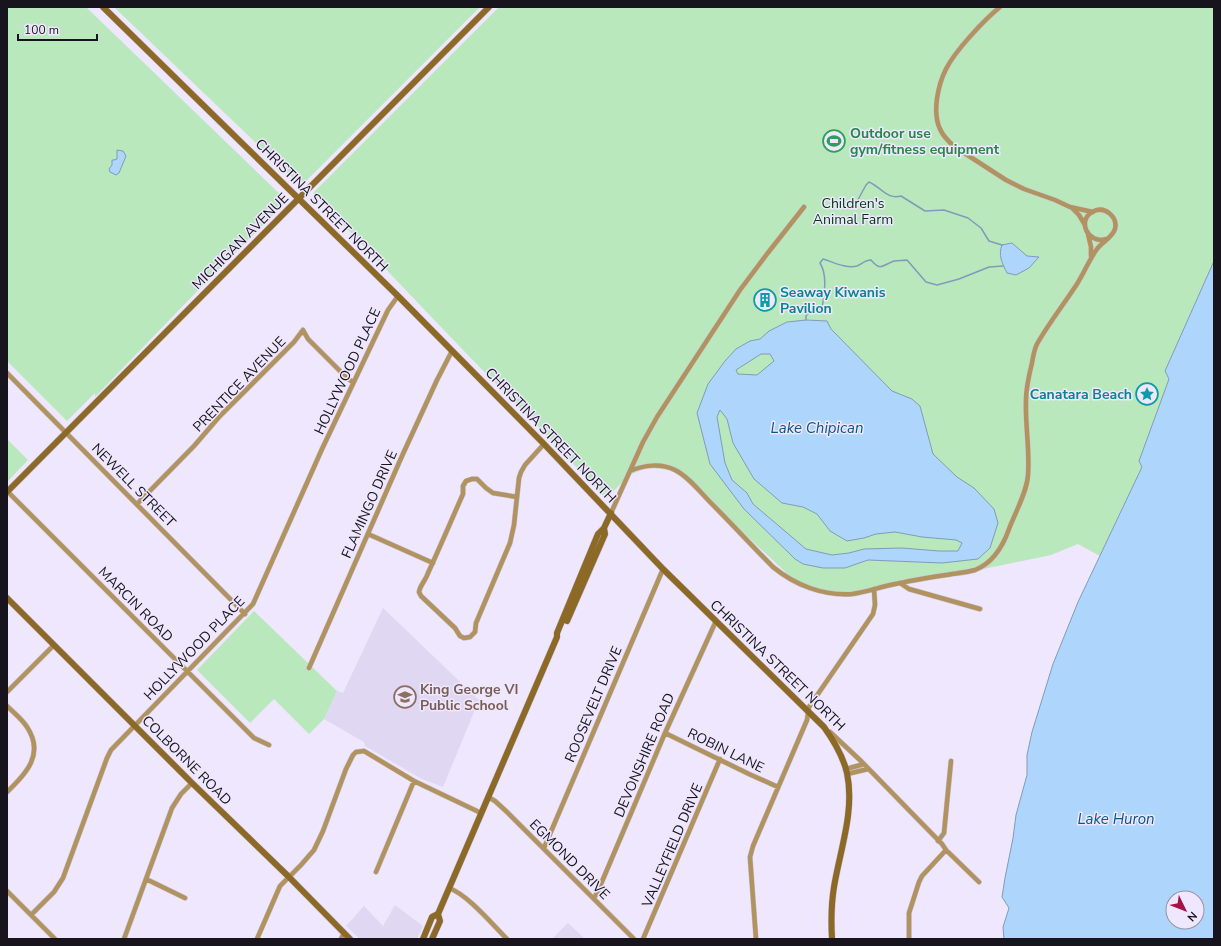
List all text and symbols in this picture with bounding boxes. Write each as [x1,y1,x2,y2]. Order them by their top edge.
scale bar [18,16,97,42]
text: 100 m [24,22,59,38]
place label: Outdoor use gym/fitness equipment [850,124,1000,159]
sports icon: Outdoor use gym/fitness equipment [821,128,847,154]
street label: CHRISTINA STREET NORTH [251,135,392,276]
street label: MICHIGAN AVENUE [188,189,293,294]
park label: Children's Animal Farm [813,194,893,229]
place label: Seaway Kiwanis Pavilion [780,283,886,318]
building icon: Seaway Kiwanis Pavilion [752,287,778,313]
street label: HOLLYWOOD PLACE [310,305,385,438]
street label: PRENTICE AVENUE [189,332,290,436]
street label: CHRISTINA STREET NORTH [481,364,620,507]
place icon: Canatara Beach [1134,381,1160,407]
place label: Canatara Beach [1030,385,1132,404]
water label: Lake Chipican [771,418,863,438]
street label: NEWELL STREET [87,439,180,532]
street label: FLAMINGO DRIVE [337,447,402,561]
street label: MARCIN ROAD [94,563,177,646]
street label: HOLLYWOOD PLACE [140,592,249,705]
street label: CHRISTINA STREET NORTH [706,596,849,735]
street label: ROOSEVELT DRIVE [560,643,626,765]
place label: King George VI Public School [420,680,518,715]
school or university icon: King George VI Public School [392,684,418,710]
street label: DEVONSHIRE ROAD [610,690,679,820]
street label: COLBORNE ROAD [138,711,236,809]
street label: ROBIN LANE [684,724,767,777]
street label: VALLEYFIELD DRIVE [637,780,707,911]
water label: Lake Huron [1077,809,1155,829]
street label: EGMOND DRIVE [525,815,614,904]
north arrow [1165,890,1205,930]
text: N [1184,908,1200,925]

